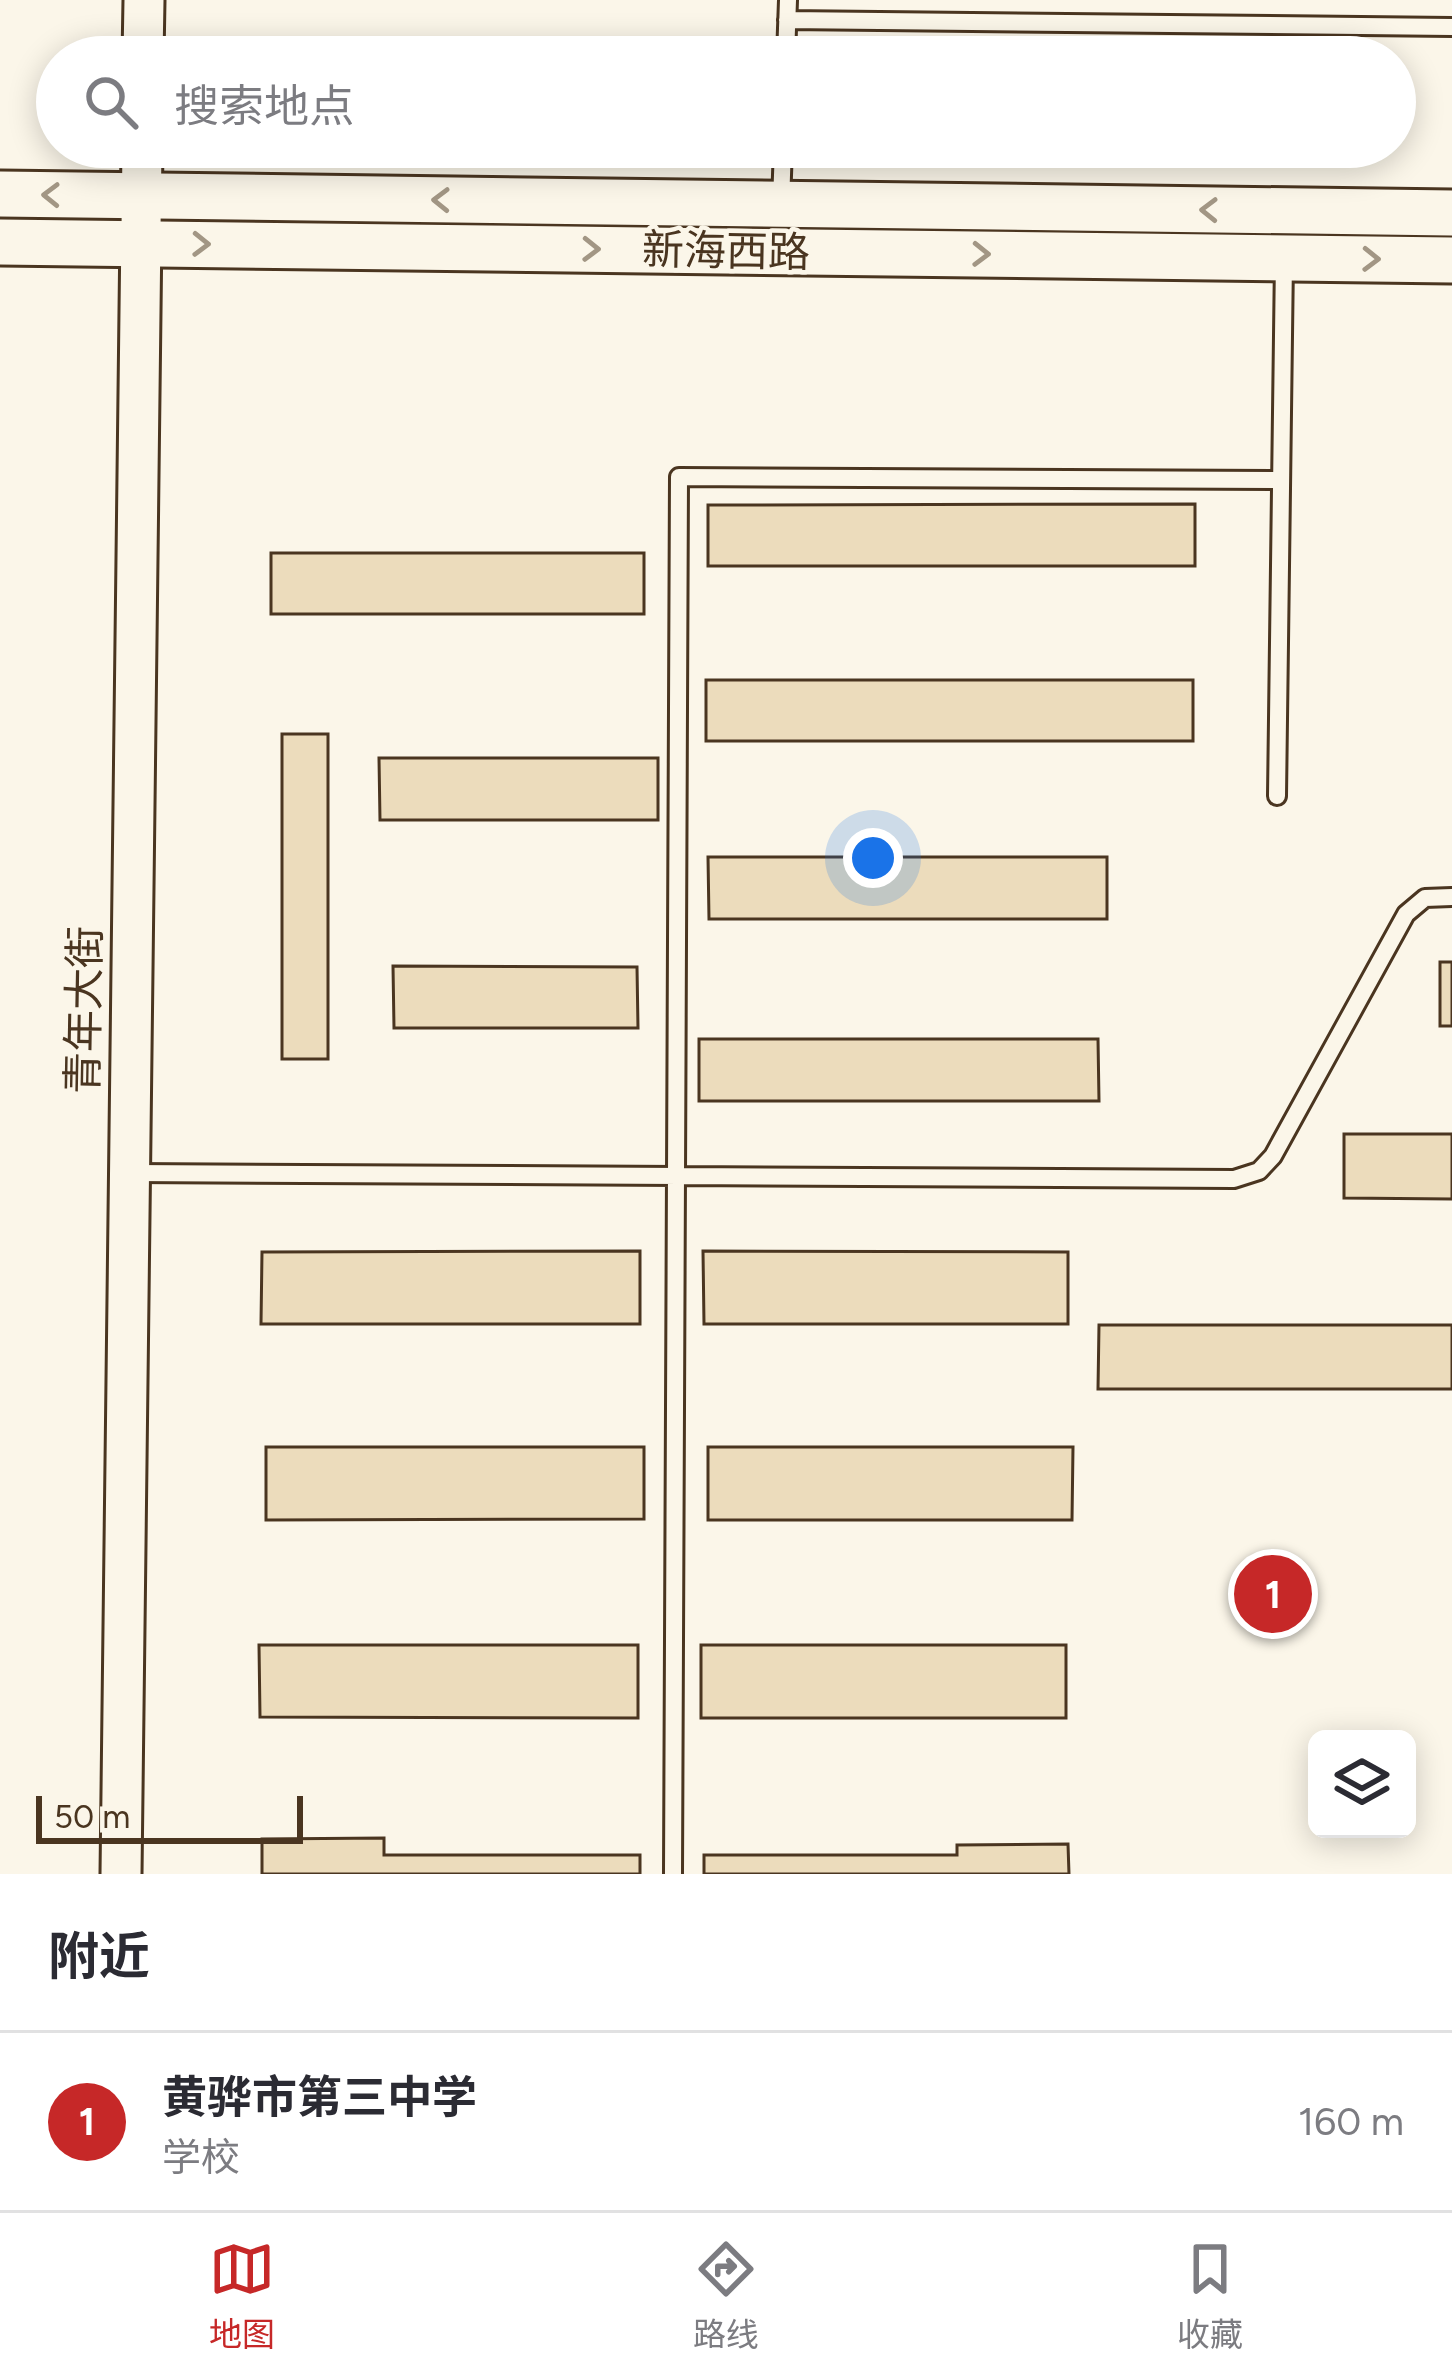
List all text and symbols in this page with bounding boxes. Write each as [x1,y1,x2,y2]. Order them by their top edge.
search box [36,36,1416,168]
icon: search [78,69,144,135]
text: 搜索地点 [174,79,354,133]
one-way arrow [41,182,59,208]
one-way arrow [431,187,449,213]
one-way arrow [1199,197,1218,223]
street label: 新海西路 [642,224,810,278]
one-way arrow [193,231,211,257]
one-way arrow [583,236,601,262]
one-way arrow [973,241,991,267]
one-way arrow [1363,246,1381,272]
your location [843,828,903,888]
street label: 青年大街 [57,926,111,1094]
pin: 1 [1234,1549,1312,1639]
map controls [1308,1730,1416,1838]
button: layers [1308,1730,1416,1838]
scale bar [36,1790,303,1843]
text: 50 m [54,1797,130,1836]
text: 附近 [48,1926,150,1987]
text: 黄骅市第三中学 [162,2070,477,2124]
text: 1 [79,2098,95,2145]
text: 160 m [1298,2098,1404,2145]
text: 学校 [162,2134,240,2181]
tab: 地图 [209,2236,275,2356]
tab: 路线 [693,2236,759,2356]
tab: 收藏 [1177,2236,1243,2356]

